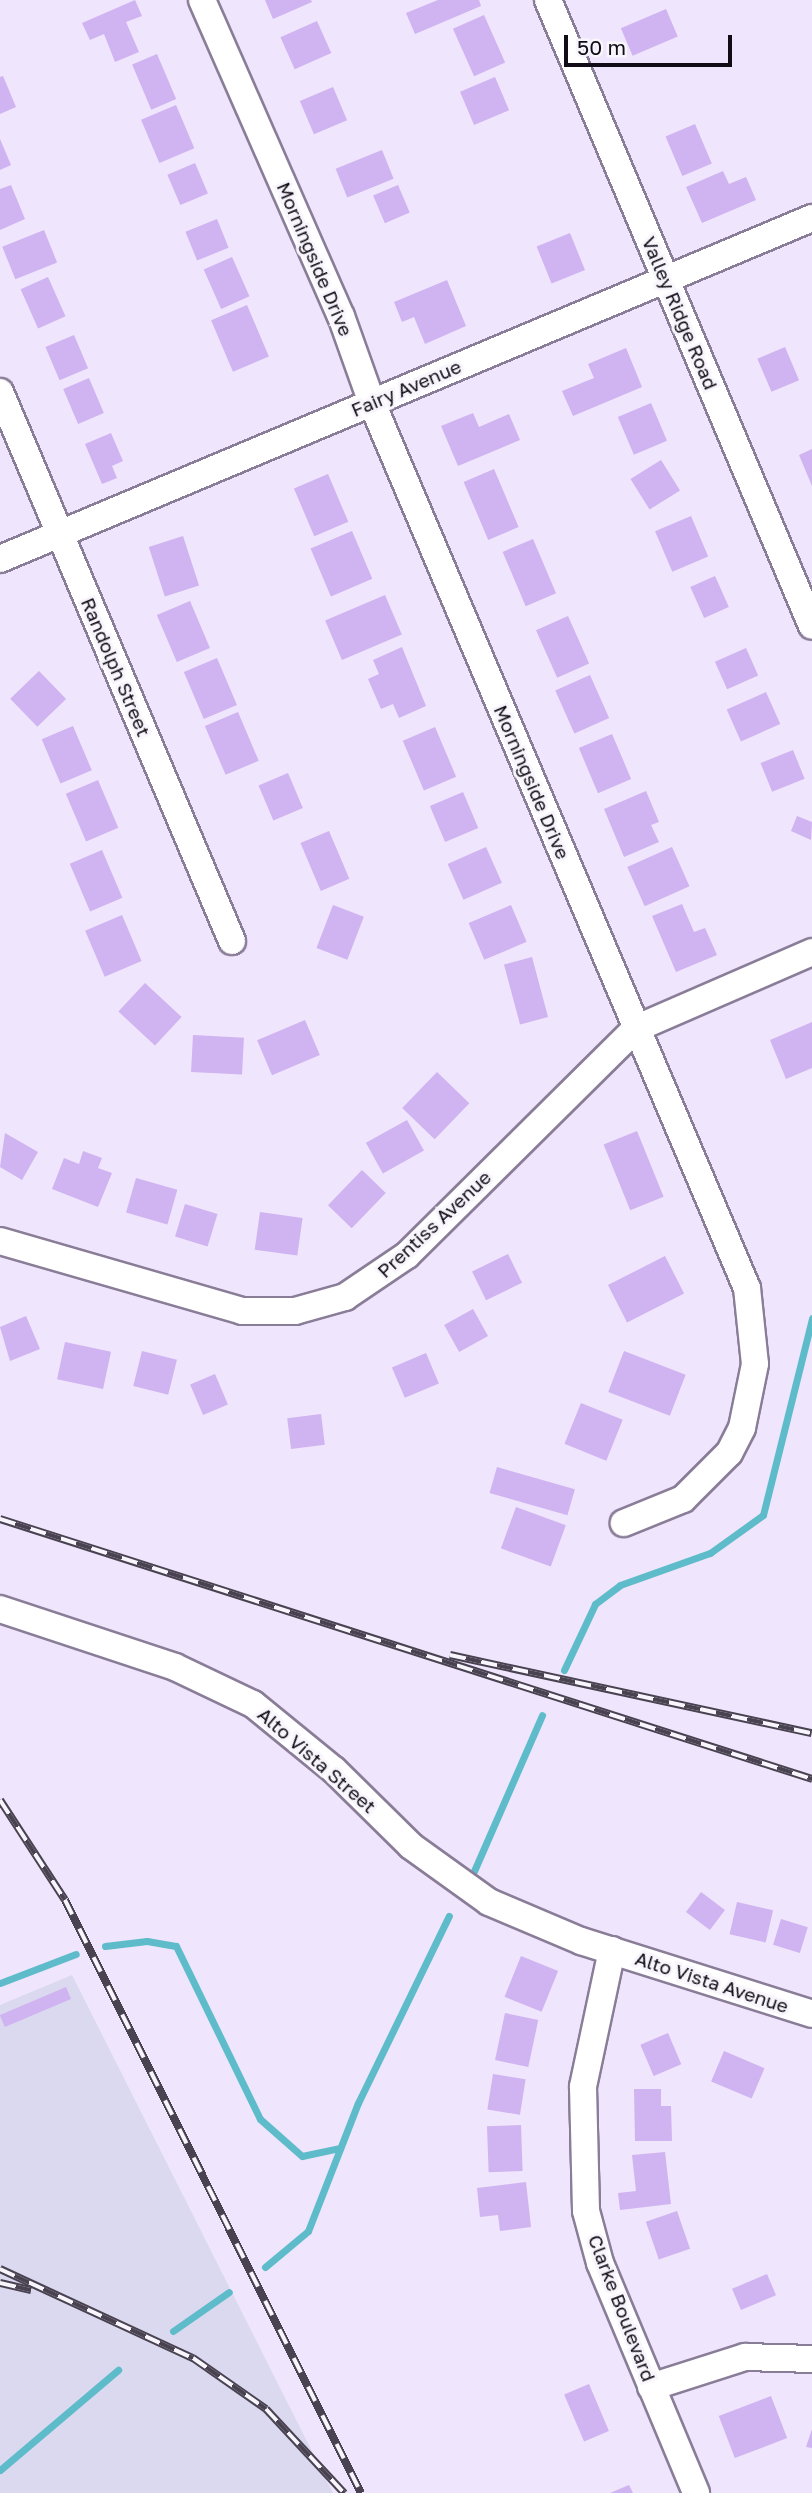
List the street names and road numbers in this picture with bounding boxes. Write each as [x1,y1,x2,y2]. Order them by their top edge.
street label: Morningside Drive [272,179,358,339]
street label: Valley Ridge Road [637,233,723,393]
street label: Fairy Avenue [348,355,464,421]
street label: Randolph Street [76,594,156,740]
street label: Morningside Drive [489,702,575,862]
street label: Prentiss Avenue [373,1166,495,1282]
street label: Alto Vista Street [253,1703,381,1817]
street label: Alto Vista Avenue [632,1946,792,2018]
street label: Clarke Boulevard [584,2231,660,2385]

